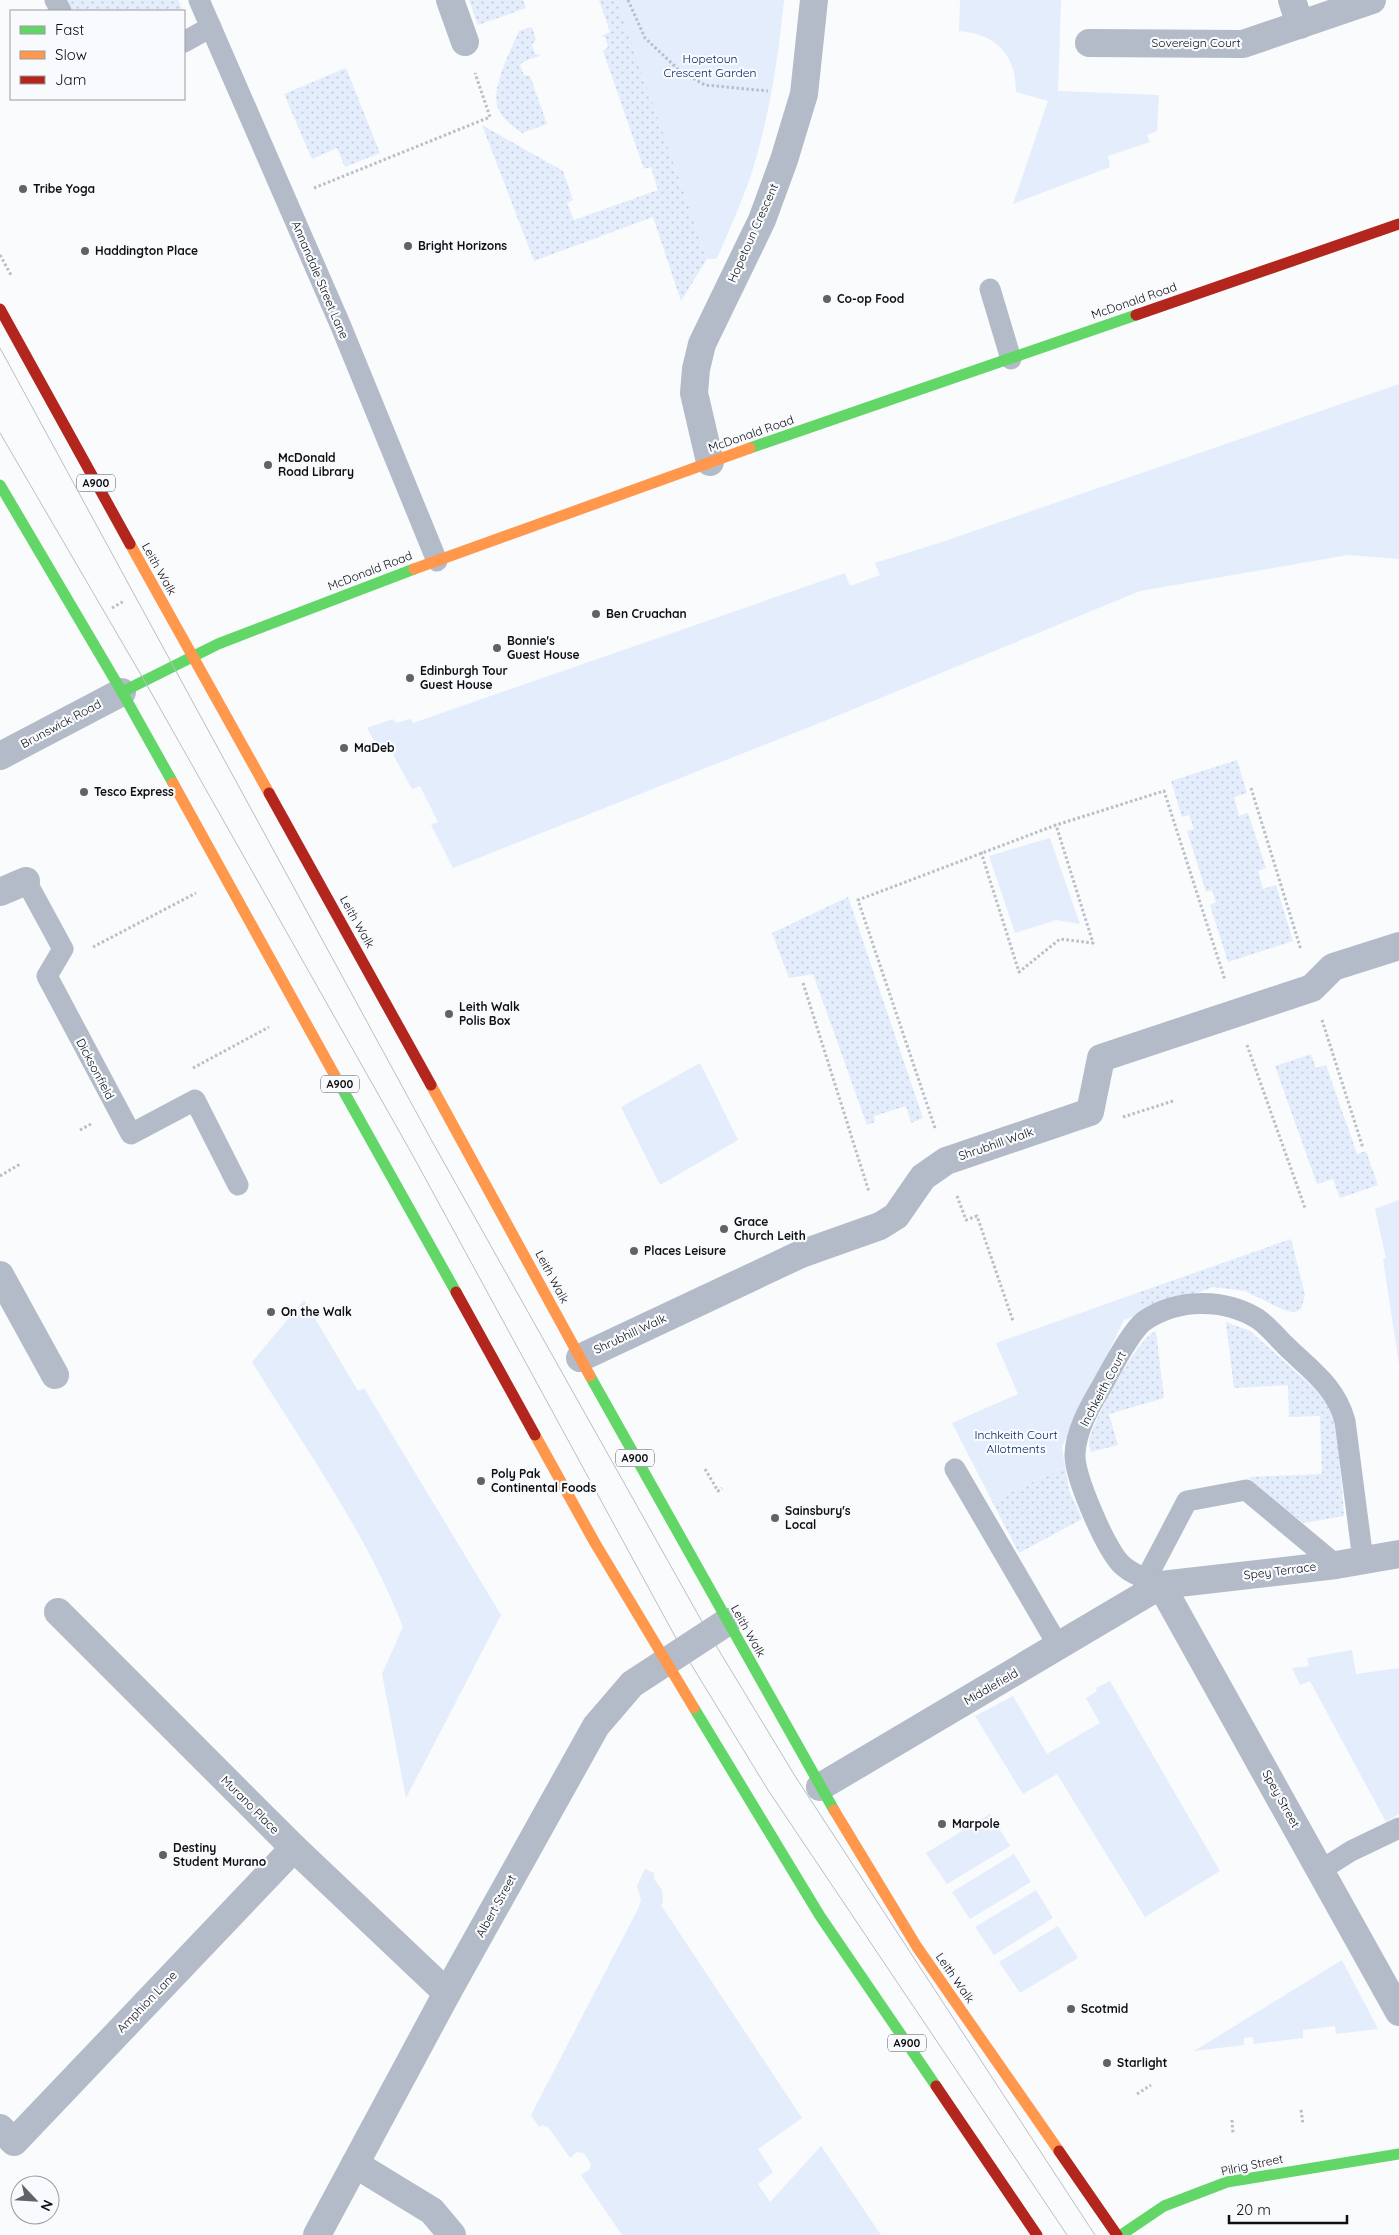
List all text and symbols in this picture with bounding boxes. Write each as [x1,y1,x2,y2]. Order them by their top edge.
legend [10,10,185,100]
text: Fast [55,20,84,39]
street label: Sovereign Court [1151,35,1241,50]
text: Slow [55,45,87,64]
park label: Hopetoun Crescent Garden [663,51,757,80]
text: Jam [55,70,86,89]
place label: Tribe Yoga [33,181,95,196]
street label: Hopetoun Crescent [724,181,781,285]
marker: Tribe Yoga [17,183,29,195]
street label: Annandale Street Lane [289,219,352,341]
place label: Bright Horizons [418,238,507,253]
marker: Bright Horizons [402,240,414,252]
place label: Haddington Place [95,243,198,258]
marker: Haddington Place [79,245,91,257]
street label: McDonald Road [1089,279,1178,322]
place label: Co-op Food [837,291,904,306]
marker: Co-op Food [821,293,833,305]
street label: McDonald Road [706,412,795,455]
place label: McDonald Road Library [278,450,354,479]
marker: McDonald Road Library [262,459,274,471]
road number: A900 [77,474,115,492]
street label: Leith Walk [139,540,180,598]
street label: McDonald Road [325,548,414,594]
place label: Ben Cruachan [606,606,687,621]
marker: Ben Cruachan [590,608,602,620]
place label: Bonnie's Guest House [507,633,580,662]
marker: Bonnie's Guest House [491,642,503,654]
place label: Edinburgh Tour Guest House [420,663,508,692]
marker: Edinburgh Tour Guest House [404,672,416,684]
street label: Brunswick Road [18,696,104,751]
place label: MaDeb [354,740,395,755]
marker: MaDeb [338,742,350,754]
place label: Tesco Express [94,784,174,799]
marker: Tesco Express [78,786,90,798]
street label: Leith Walk [337,893,378,951]
place label: Leith Walk Polis Box [459,999,520,1028]
marker: Leith Walk Polis Box [443,1008,455,1020]
street label: Dicksonfield [73,1036,118,1102]
road number: A900 [321,1076,359,1092]
street label: Shrubhill Walk [956,1124,1035,1163]
place label: Grace Church Leith [734,1214,806,1243]
marker: Grace Church Leith [718,1223,730,1235]
place label: Places Leisure [644,1243,726,1258]
marker: Places Leisure [628,1245,640,1257]
street label: Leith Walk [532,1248,573,1306]
place label: On the Walk [281,1304,352,1319]
marker: On the Walk [265,1306,277,1318]
street label: Shrubhill Walk [591,1310,668,1357]
street label: Inchkeith Court [1076,1348,1129,1429]
park label: Inchkeith Court Allotments [974,1427,1058,1456]
road number: A900 [616,1450,654,1466]
place label: Poly Pak Continental Foods [491,1466,596,1495]
marker: Poly Pak Continental Foods [475,1475,487,1487]
place label: Sainsbury's Local [785,1503,851,1532]
marker: Sainsbury's Local [769,1512,781,1524]
street label: Spey Terrace [1243,1559,1317,1582]
street label: Leith Walk [728,1602,769,1660]
street label: Middlefield [961,1665,1020,1708]
street label: Spey Street [1259,1767,1303,1830]
street label: Murano Place [218,1772,283,1837]
place label: Marpole [952,1816,1000,1831]
marker: Marpole [936,1818,948,1830]
place label: Destiny Student Murano [173,1840,267,1869]
marker: Destiny Student Murano [157,1849,169,1861]
street label: Albert Street [472,1872,519,1940]
street label: Leith Walk [933,1950,978,2006]
street label: Amphion Lane [113,1967,180,2036]
place label: Scotmid [1081,2001,1128,2016]
marker: Scotmid [1065,2003,1077,2015]
road number: A900 [888,2035,926,2052]
place label: Starlight [1117,2055,1168,2070]
marker: Starlight [1101,2057,1113,2069]
street label: Pilrig Street [1219,2151,1284,2178]
north arrow [10,2175,60,2225]
scale bar [1229,2192,1346,2224]
text: N [36,2197,57,2214]
text: 20 m [1236,2200,1271,2219]

